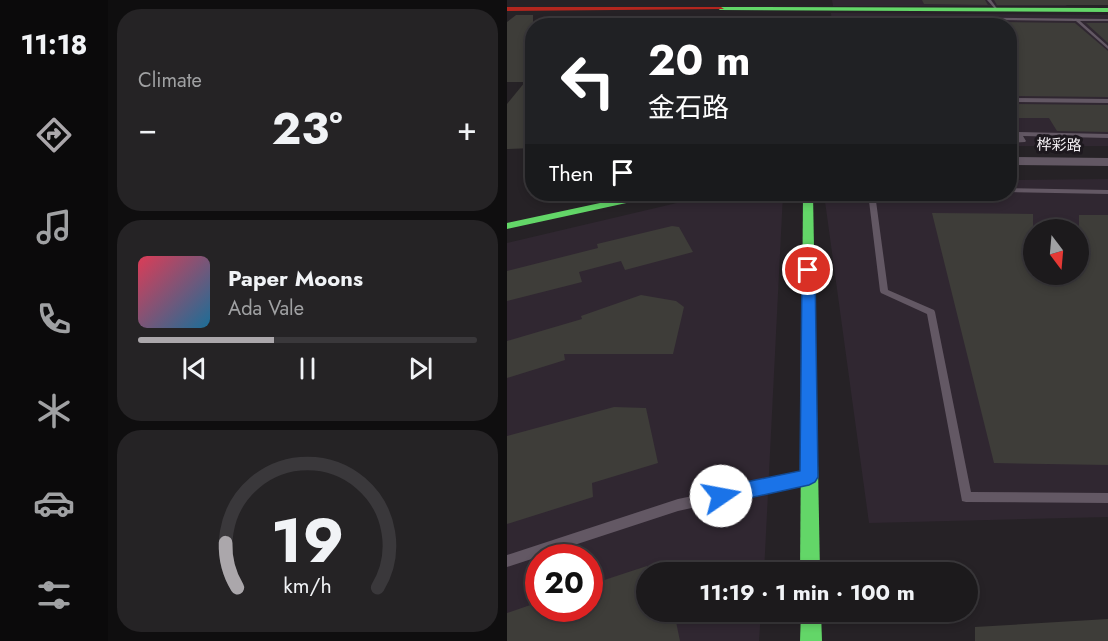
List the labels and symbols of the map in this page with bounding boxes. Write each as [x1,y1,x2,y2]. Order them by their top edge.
street label: 桦彩路 [1036,134,1082,156]
north arrow [1023,219,1089,285]
pin [782,244,833,295]
position arrow [689,464,753,528]
speed limit sign: 20 [525,544,603,622]

